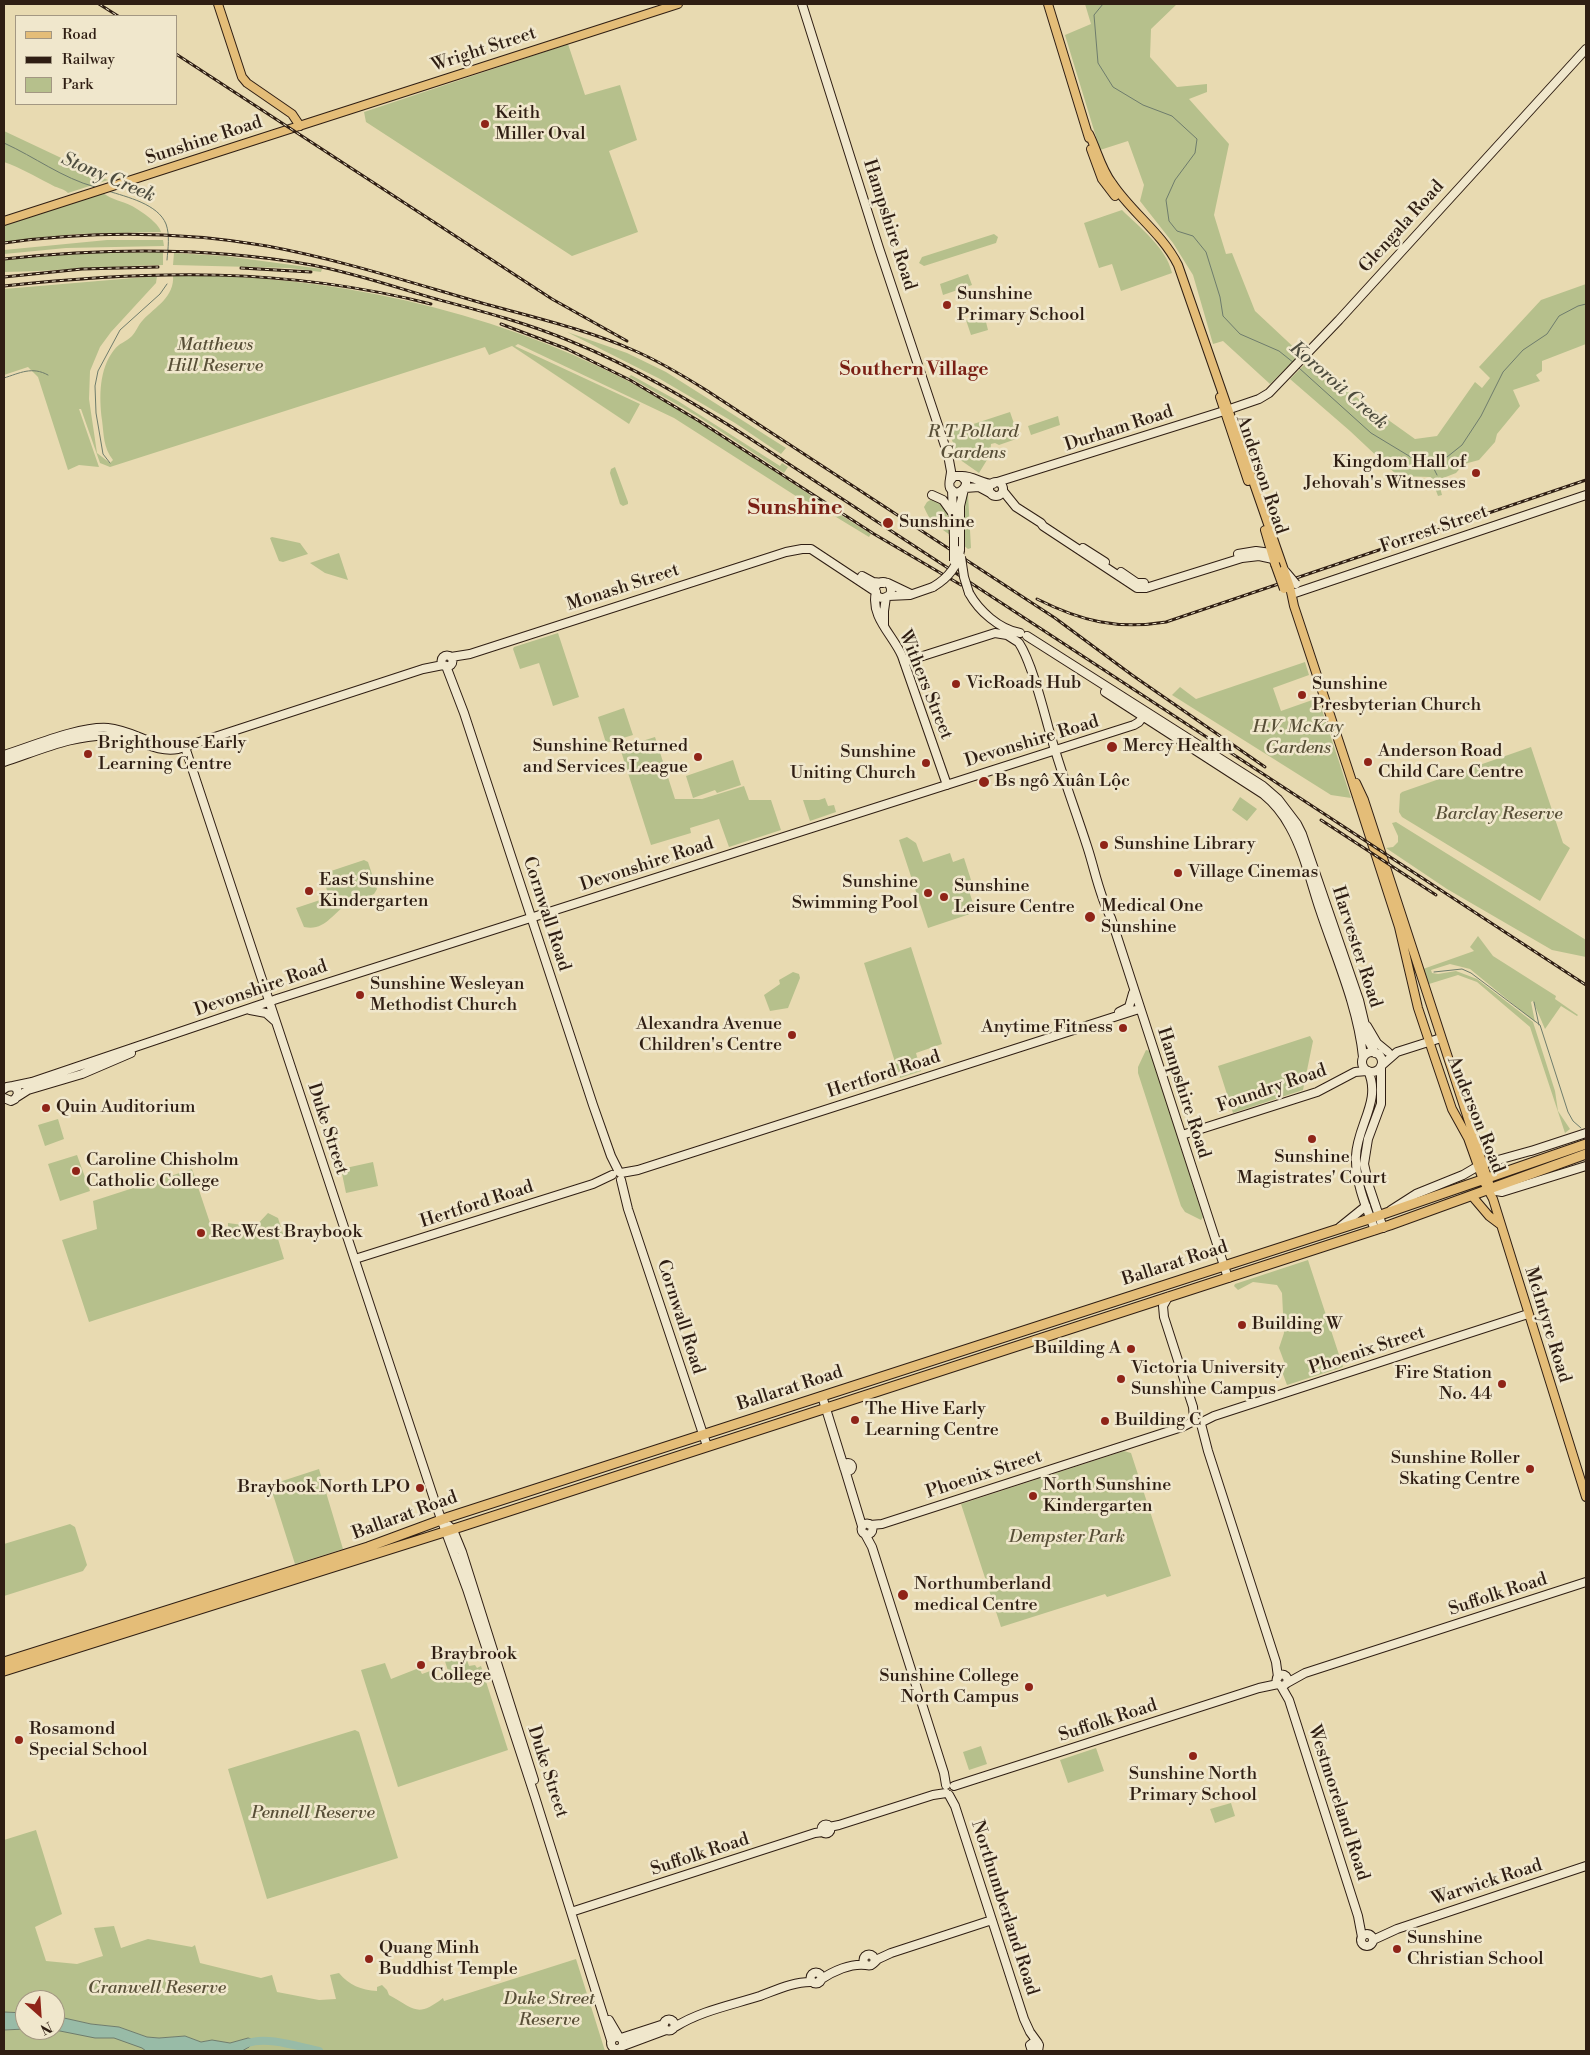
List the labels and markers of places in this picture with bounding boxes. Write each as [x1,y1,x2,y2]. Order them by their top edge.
place label: Keith Miller Oval [495,103,585,146]
marker: Keith Miller Oval [479,118,491,130]
place label: Sunshine Primary School [957,284,1085,326]
marker: Sunshine Primary School [941,299,953,311]
place label: Kingdom Hall of Jehovah's Witnesses [1304,452,1466,494]
marker: Kingdom Hall of Jehovah's Witnesses [1470,467,1482,479]
place label: Sunshine [899,512,975,534]
marker: Sunshine [881,516,895,530]
place label: VicRoads Hub [966,673,1081,695]
place label: Sunshine Presbyterian Church [1312,674,1481,716]
marker: VicRoads Hub [950,678,962,690]
marker: Sunshine Presbyterian Church [1296,689,1308,701]
place label: Brighthouse Early Learning Centre [98,733,246,776]
place label: Sunshine Returned and Services League [523,736,688,779]
place label: Mercy Health [1123,736,1232,758]
marker: Mercy Health [1105,740,1119,754]
place label: Anderson Road Child Care Centre [1378,741,1523,784]
place label: Sunshine Uniting Church [790,742,916,784]
marker: Brighthouse Early Learning Centre [82,748,94,760]
marker: Sunshine Returned and Services League [692,751,704,763]
marker: Anderson Road Child Care Centre [1362,756,1374,768]
marker: Sunshine Uniting Church [920,757,932,769]
place label: Bs ngô Xuân Lộc [995,771,1130,793]
marker: Bs ngô Xuân Lộc [977,775,991,789]
place label: Sunshine Library [1114,834,1255,856]
marker: Sunshine Library [1098,839,1110,851]
place label: Village Cinemas [1188,862,1318,884]
marker: Village Cinemas [1172,867,1184,879]
place label: East Sunshine Kindergarten [319,870,434,912]
place label: Sunshine Swimming Pool [792,872,918,914]
place label: Sunshine Leisure Centre [954,876,1075,919]
marker: East Sunshine Kindergarten [303,885,315,897]
marker: Sunshine Swimming Pool [922,887,934,899]
marker: Sunshine Leisure Centre [938,891,950,903]
place label: Medical One Sunshine [1101,896,1203,939]
marker: Medical One Sunshine [1083,910,1097,924]
place label: Sunshine Wesleyan Methodist Church [370,974,524,1016]
marker: Sunshine Wesleyan Methodist Church [354,989,366,1001]
place label: Alexandra Avenue Children's Centre [636,1014,782,1056]
place label: Anytime Fitness [981,1017,1113,1039]
marker: Anytime Fitness [1117,1022,1129,1034]
marker: Alexandra Avenue Children's Centre [786,1029,798,1041]
place label: Quin Auditorium [56,1097,195,1119]
marker: Quin Auditorium [40,1102,52,1114]
marker: Sunshine Magistrates' Court [1306,1133,1318,1145]
place label: Sunshine Magistrates' Court [1237,1147,1387,1190]
place label: Caroline Chisholm Catholic College [86,1150,239,1192]
marker: Caroline Chisholm Catholic College [70,1165,82,1177]
place label: RecWest Braybook [211,1222,362,1244]
marker: RecWest Braybook [195,1227,207,1239]
place label: Building W [1252,1314,1342,1336]
marker: Building W [1236,1319,1248,1331]
place label: Building A [1035,1338,1121,1360]
marker: Building A [1125,1343,1137,1355]
place label: Victoria University Sunshine Campus [1131,1358,1285,1400]
place label: Fire Station No. 44 [1395,1363,1492,1406]
marker: Victoria University Sunshine Campus [1115,1373,1127,1385]
marker: Fire Station No. 44 [1496,1378,1508,1390]
place label: The Hive Early Learning Centre [865,1399,999,1442]
place label: Building C [1115,1410,1201,1432]
marker: The Hive Early Learning Centre [849,1414,861,1426]
marker: Building C [1099,1415,1111,1427]
place label: Sunshine Roller Skating Centre [1391,1448,1520,1490]
marker: Sunshine Roller Skating Centre [1524,1463,1536,1475]
place label: North Sunshine Kindergarten [1043,1475,1171,1518]
place label: Braybook North LPO [237,1477,410,1499]
marker: Braybook North LPO [414,1482,426,1494]
marker: North Sunshine Kindergarten [1027,1490,1039,1502]
place label: Northumberland medical Centre [914,1574,1051,1616]
marker: Northumberland medical Centre [896,1588,910,1602]
place label: Braybrook College [431,1644,517,1686]
marker: Braybrook College [415,1659,427,1671]
place label: Sunshine College North Campus [879,1666,1019,1708]
marker: Sunshine College North Campus [1023,1681,1035,1693]
place label: Rosamond Special School [29,1719,148,1762]
marker: Rosamond Special School [13,1734,25,1746]
marker: Sunshine North Primary School [1187,1750,1199,1762]
place label: Sunshine North Primary School [1129,1764,1257,1806]
place label: Sunshine Christian School [1407,1928,1544,1970]
place label: Quang Minh Buddhist Temple [379,1938,518,1980]
marker: Sunshine Christian School [1391,1943,1403,1955]
marker: Quang Minh Buddhist Temple [363,1953,375,1965]

